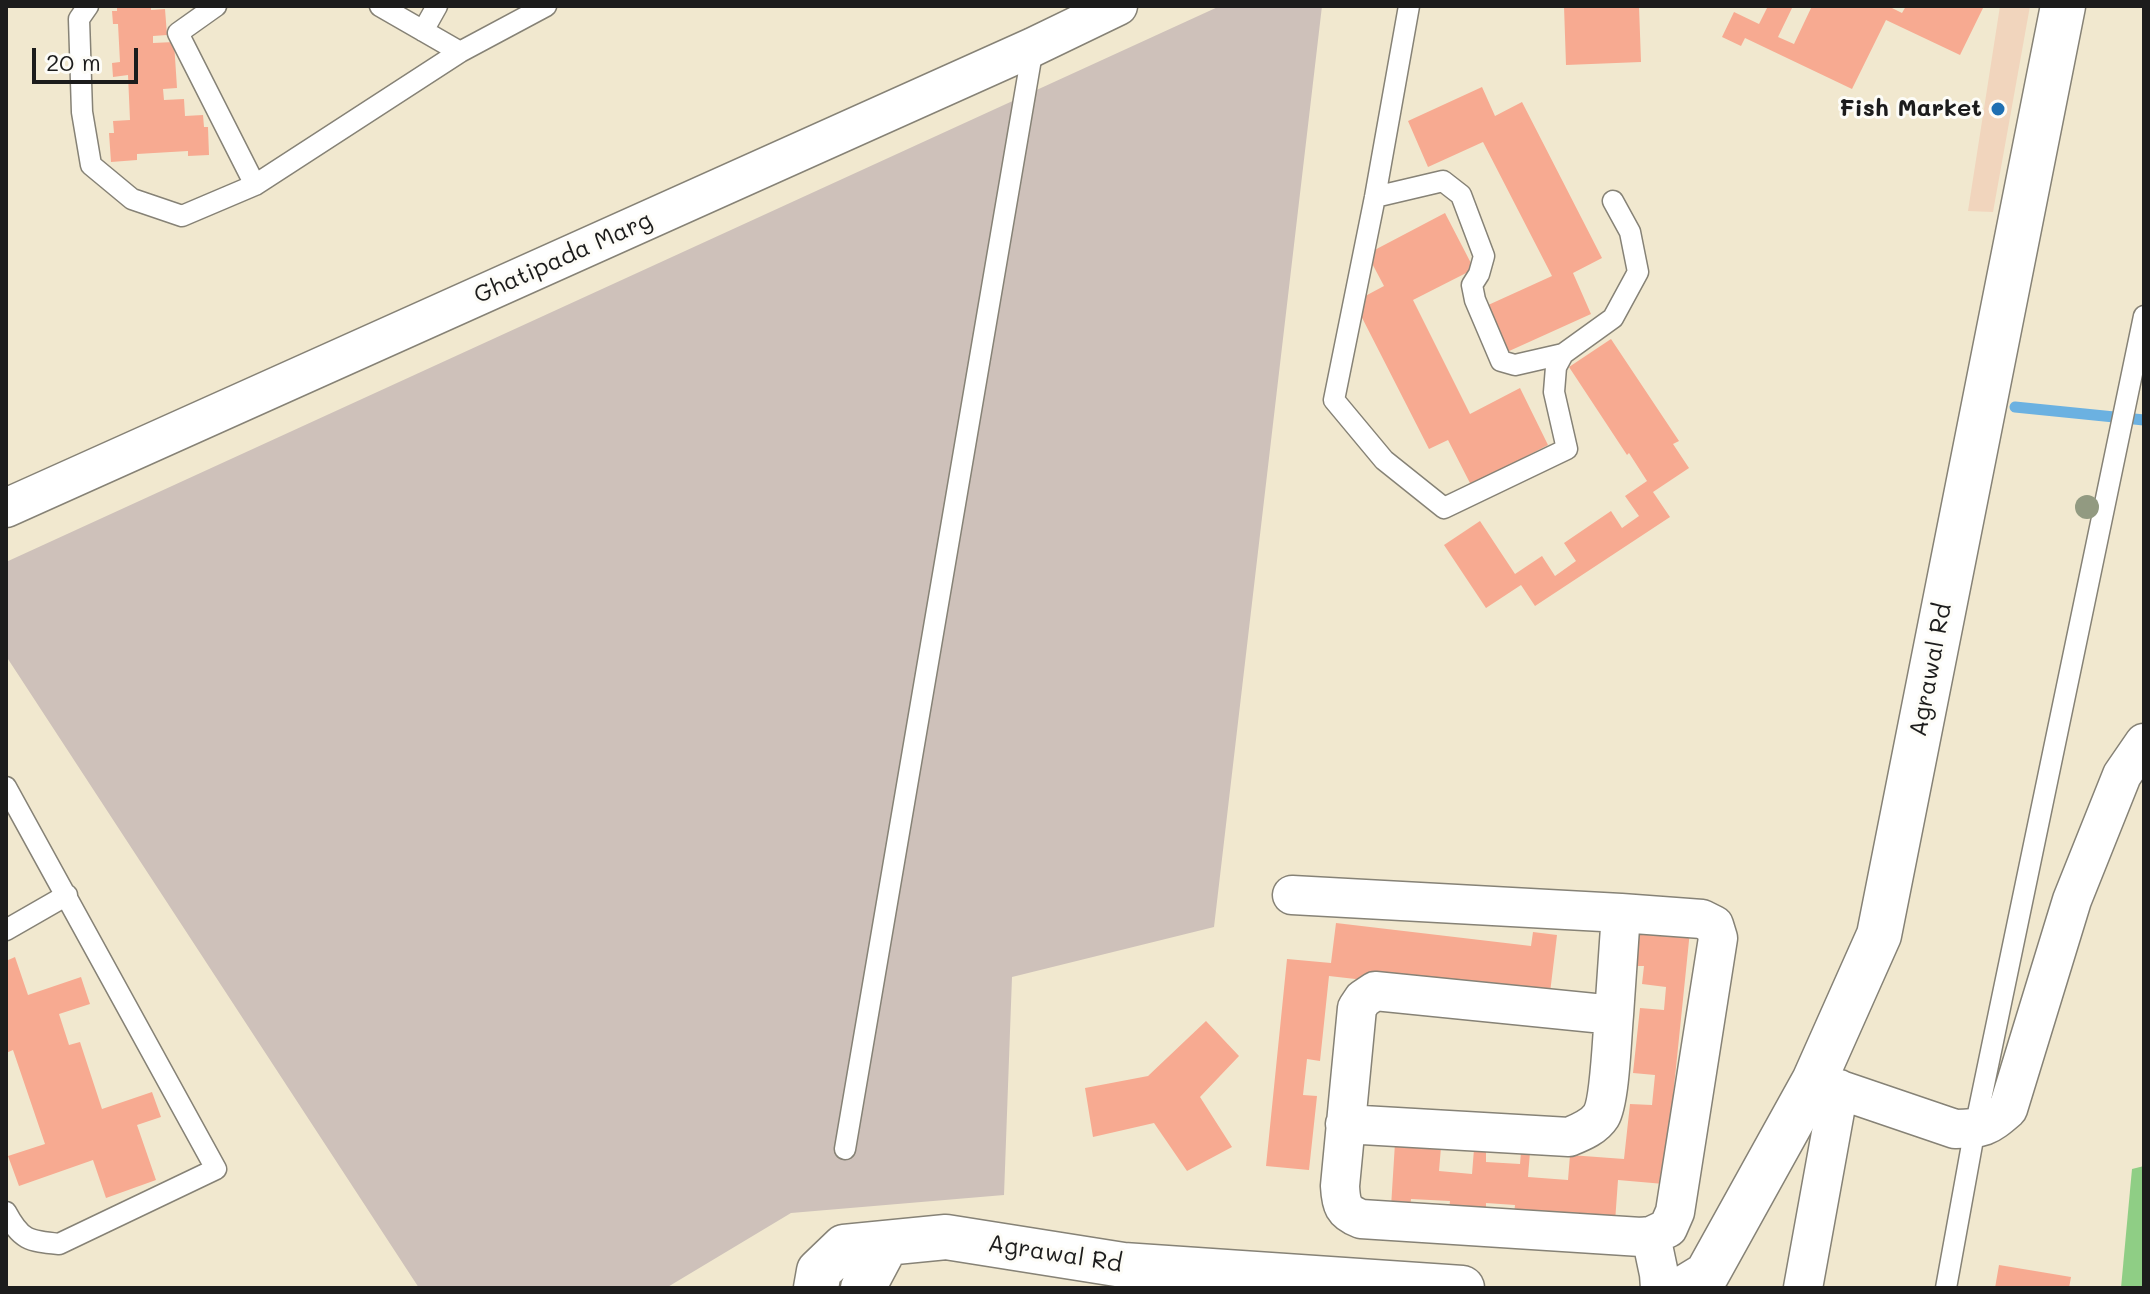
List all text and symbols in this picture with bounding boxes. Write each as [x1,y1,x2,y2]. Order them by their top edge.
scale bar [36,32,142,82]
text: 20 m [46,46,101,77]
place label: Fish Market [1839,95,1982,123]
marker: Fish Market [1989,100,2007,118]
street label: Ghatipada Marg [470,206,656,310]
street label: Agrawal Rd [1904,601,1958,739]
street label: Agrawal Rd [986,1229,1124,1279]

